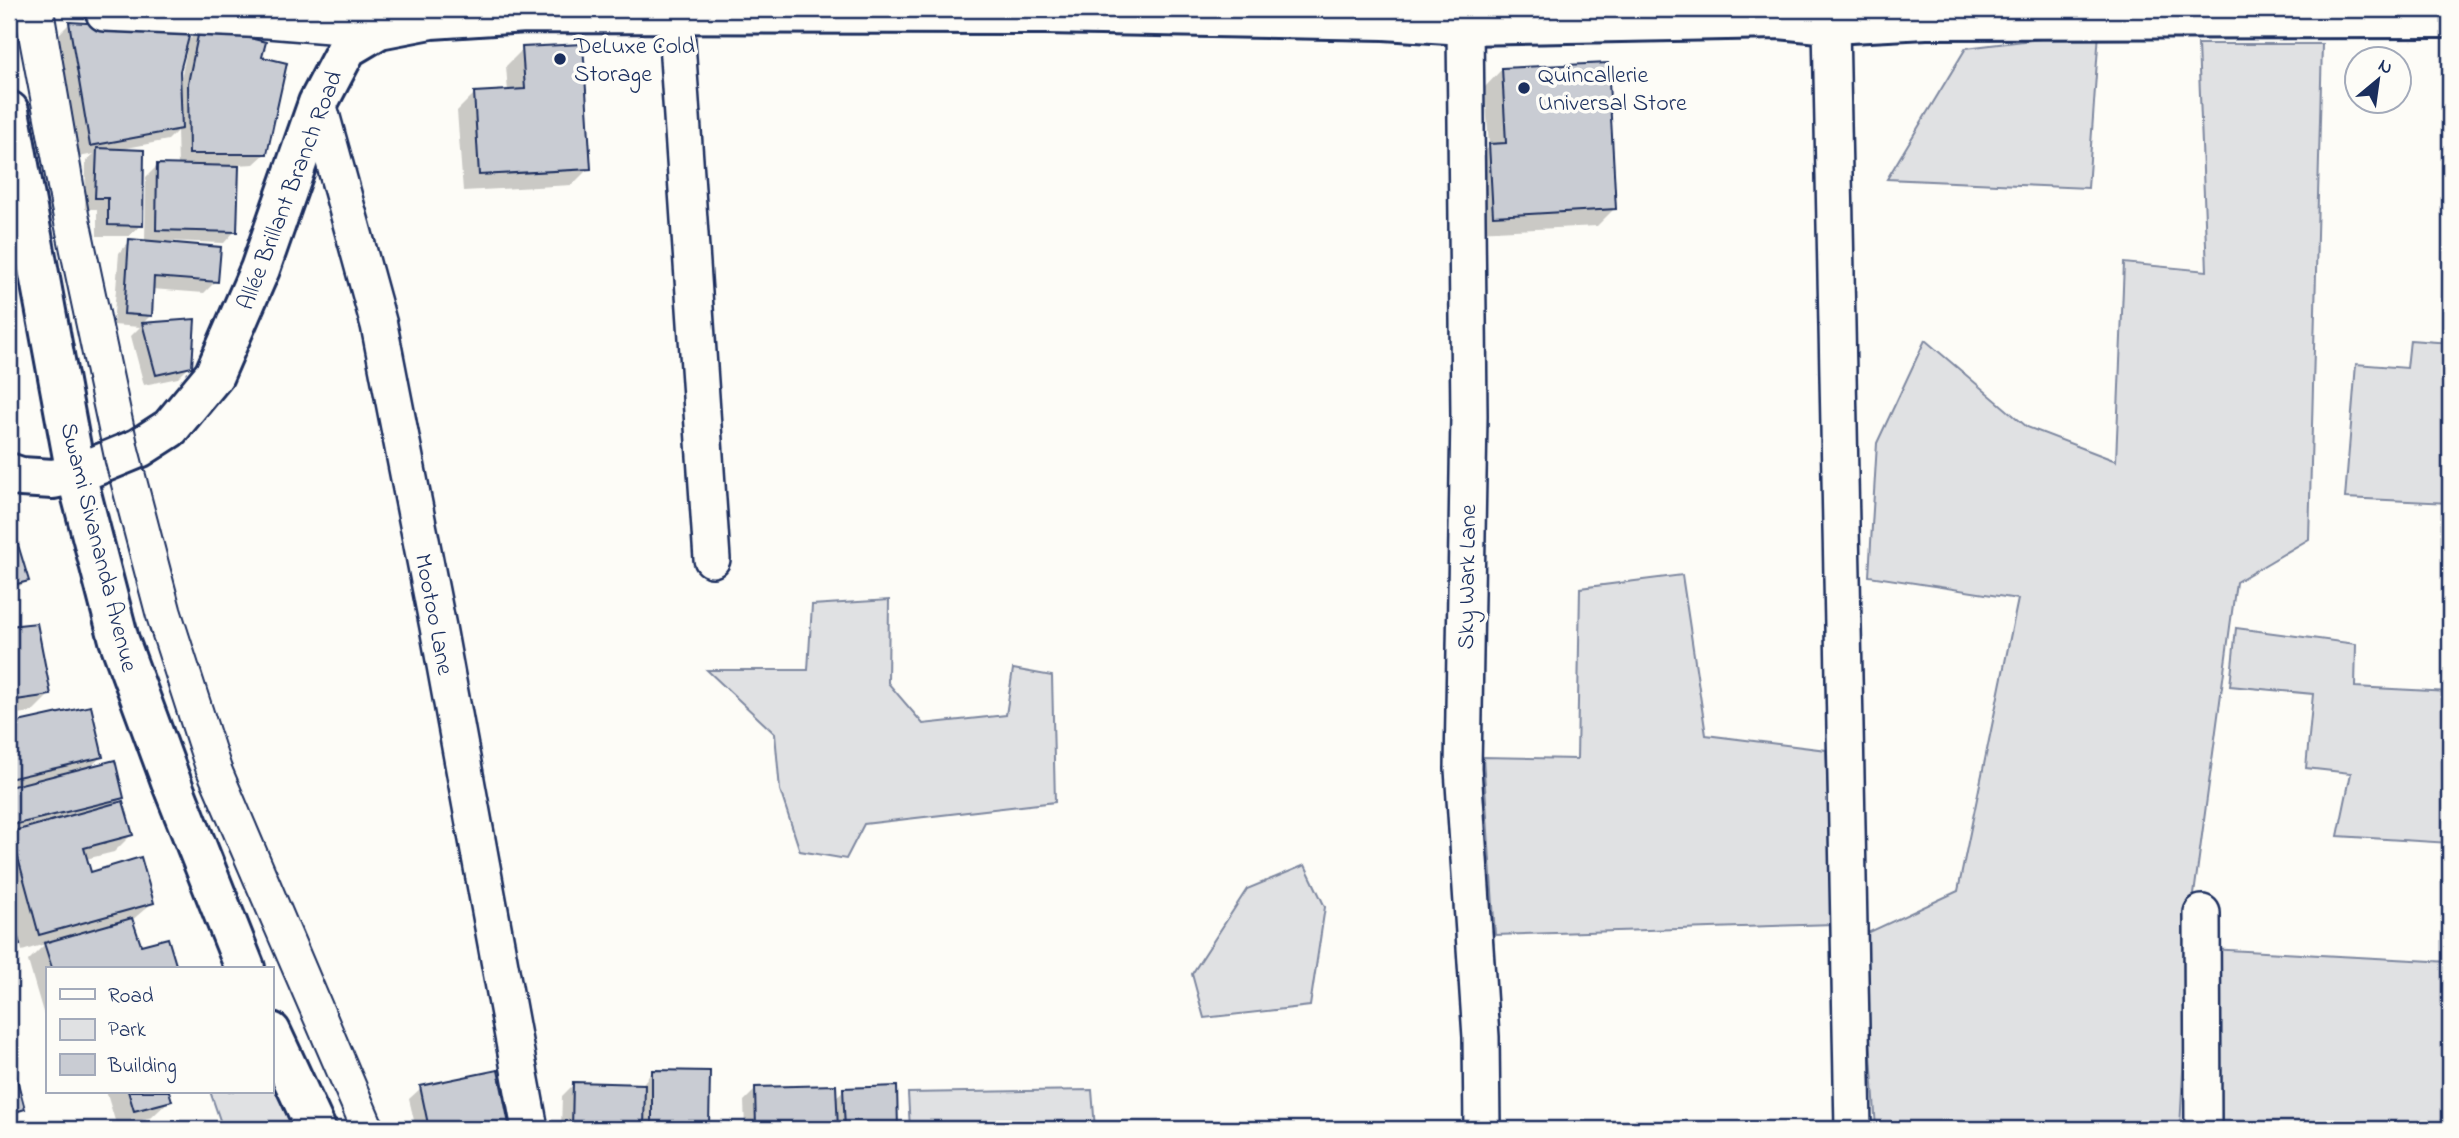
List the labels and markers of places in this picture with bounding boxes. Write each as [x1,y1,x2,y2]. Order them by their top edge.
place label: DeLuxe Cold Storage [573,30,695,93]
marker: DeLuxe Cold Storage [552,51,568,67]
place label: Quincallerie Universal Store [1538,59,1687,122]
marker: Quincallerie Universal Store [1516,80,1532,96]

